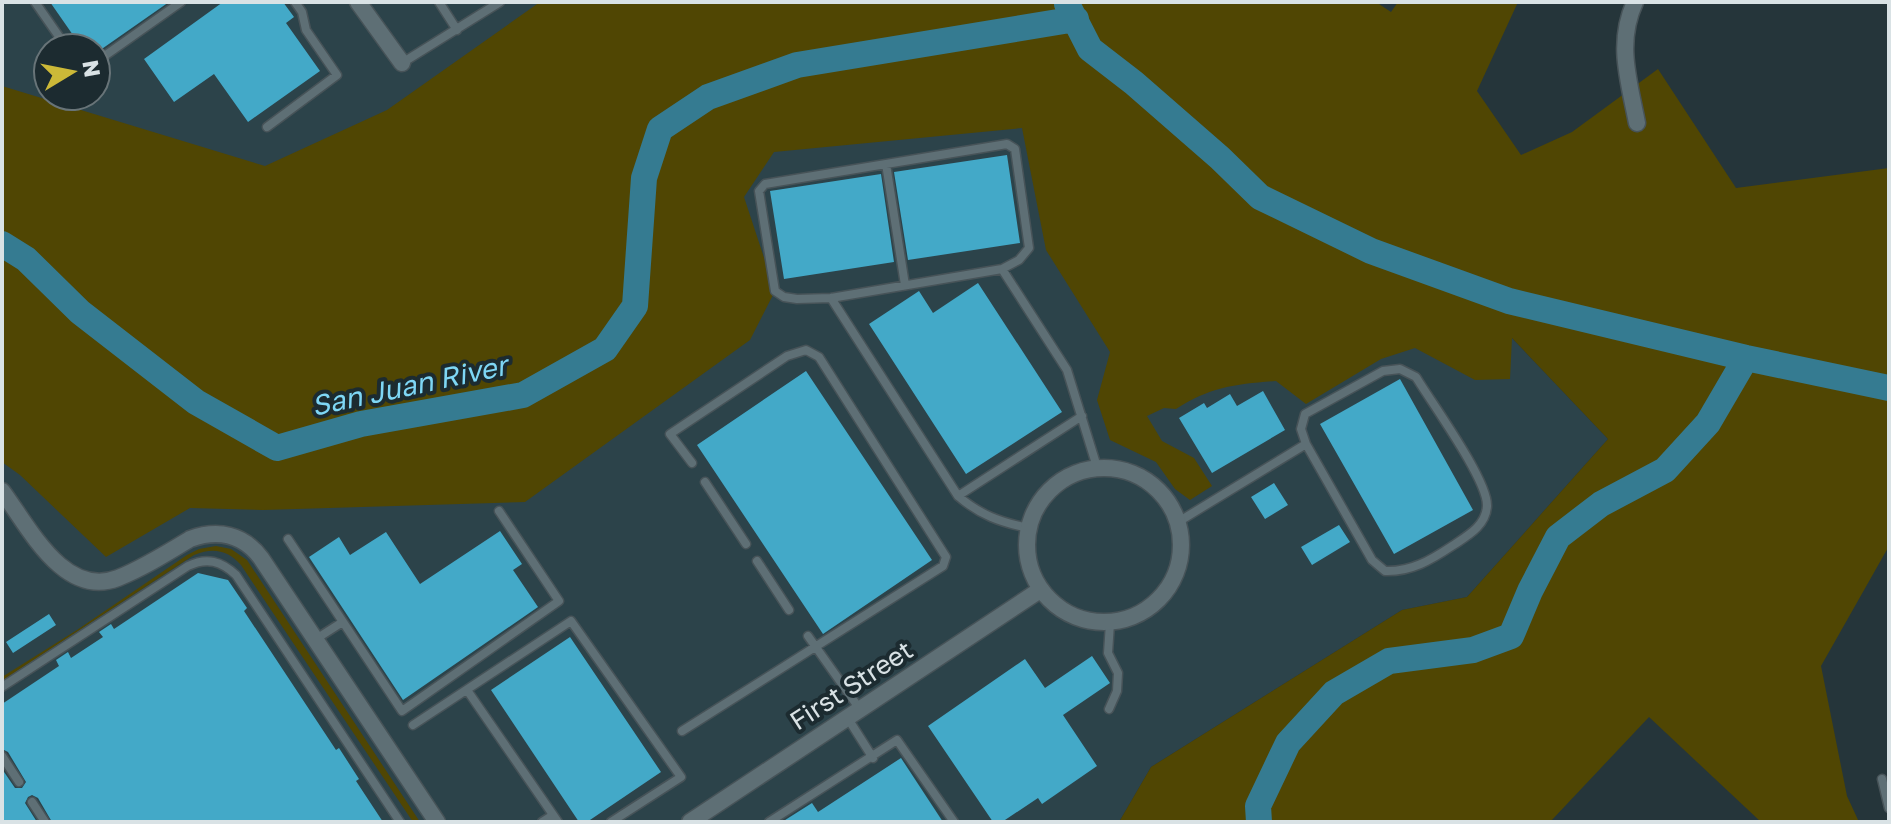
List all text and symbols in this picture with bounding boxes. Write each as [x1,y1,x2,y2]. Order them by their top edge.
north arrow [32,32,112,112]
text: N [77,58,107,79]
water label: San Juan River [308,347,514,422]
street label: First Street [784,634,918,736]

